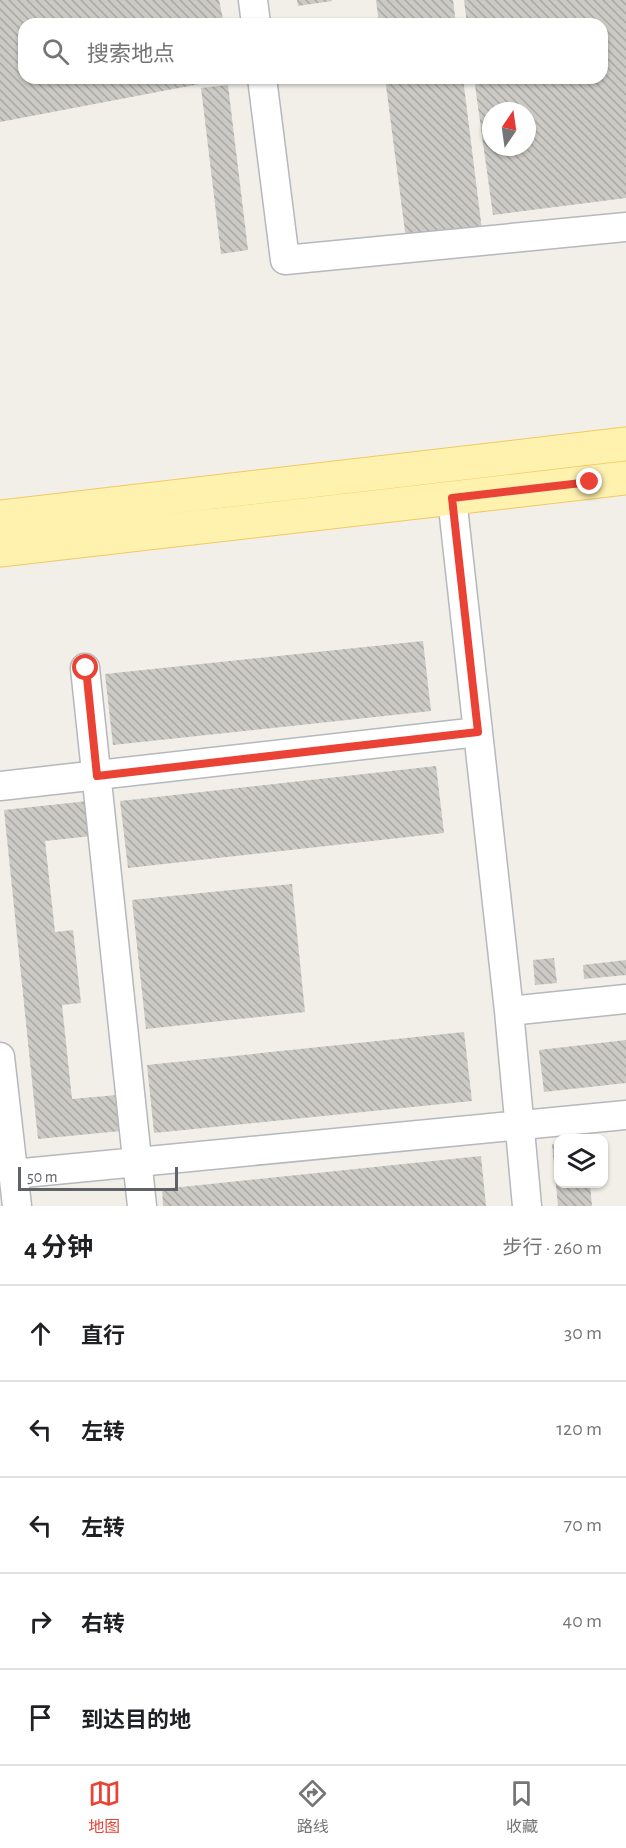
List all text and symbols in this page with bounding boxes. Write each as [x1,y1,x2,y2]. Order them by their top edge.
search box [18,18,608,84]
icon: search [39,35,72,68]
text: 搜索地点 [87,43,175,65]
north arrow [482,102,536,156]
route end [576,468,602,494]
route start [72,654,98,680]
map controls [554,1134,608,1188]
button: layers [554,1134,608,1188]
scale bar [18,1164,178,1192]
text: 50 m [27,1169,58,1185]
text: 4 分钟 [24,1235,93,1261]
text: 步行 · 260 m [502,1238,602,1258]
icon: ahead [24,1317,57,1350]
text: 30 m [564,1323,602,1343]
text: 直行 [81,1325,125,1347]
icon: left [24,1413,57,1446]
text: 120 m [556,1419,602,1439]
text: 左转 [81,1421,125,1443]
icon: left [24,1509,57,1542]
text: 70 m [564,1515,602,1535]
text: 左转 [81,1517,125,1539]
icon: right [24,1605,57,1638]
text: 40 m [563,1611,602,1631]
text: 右转 [81,1613,125,1635]
icon: arrive [24,1701,57,1734]
text: 到达目的地 [81,1709,191,1731]
tab: 地图 [88,1777,121,1837]
tab: 路线 [296,1777,329,1837]
tab: 收藏 [505,1777,538,1837]

